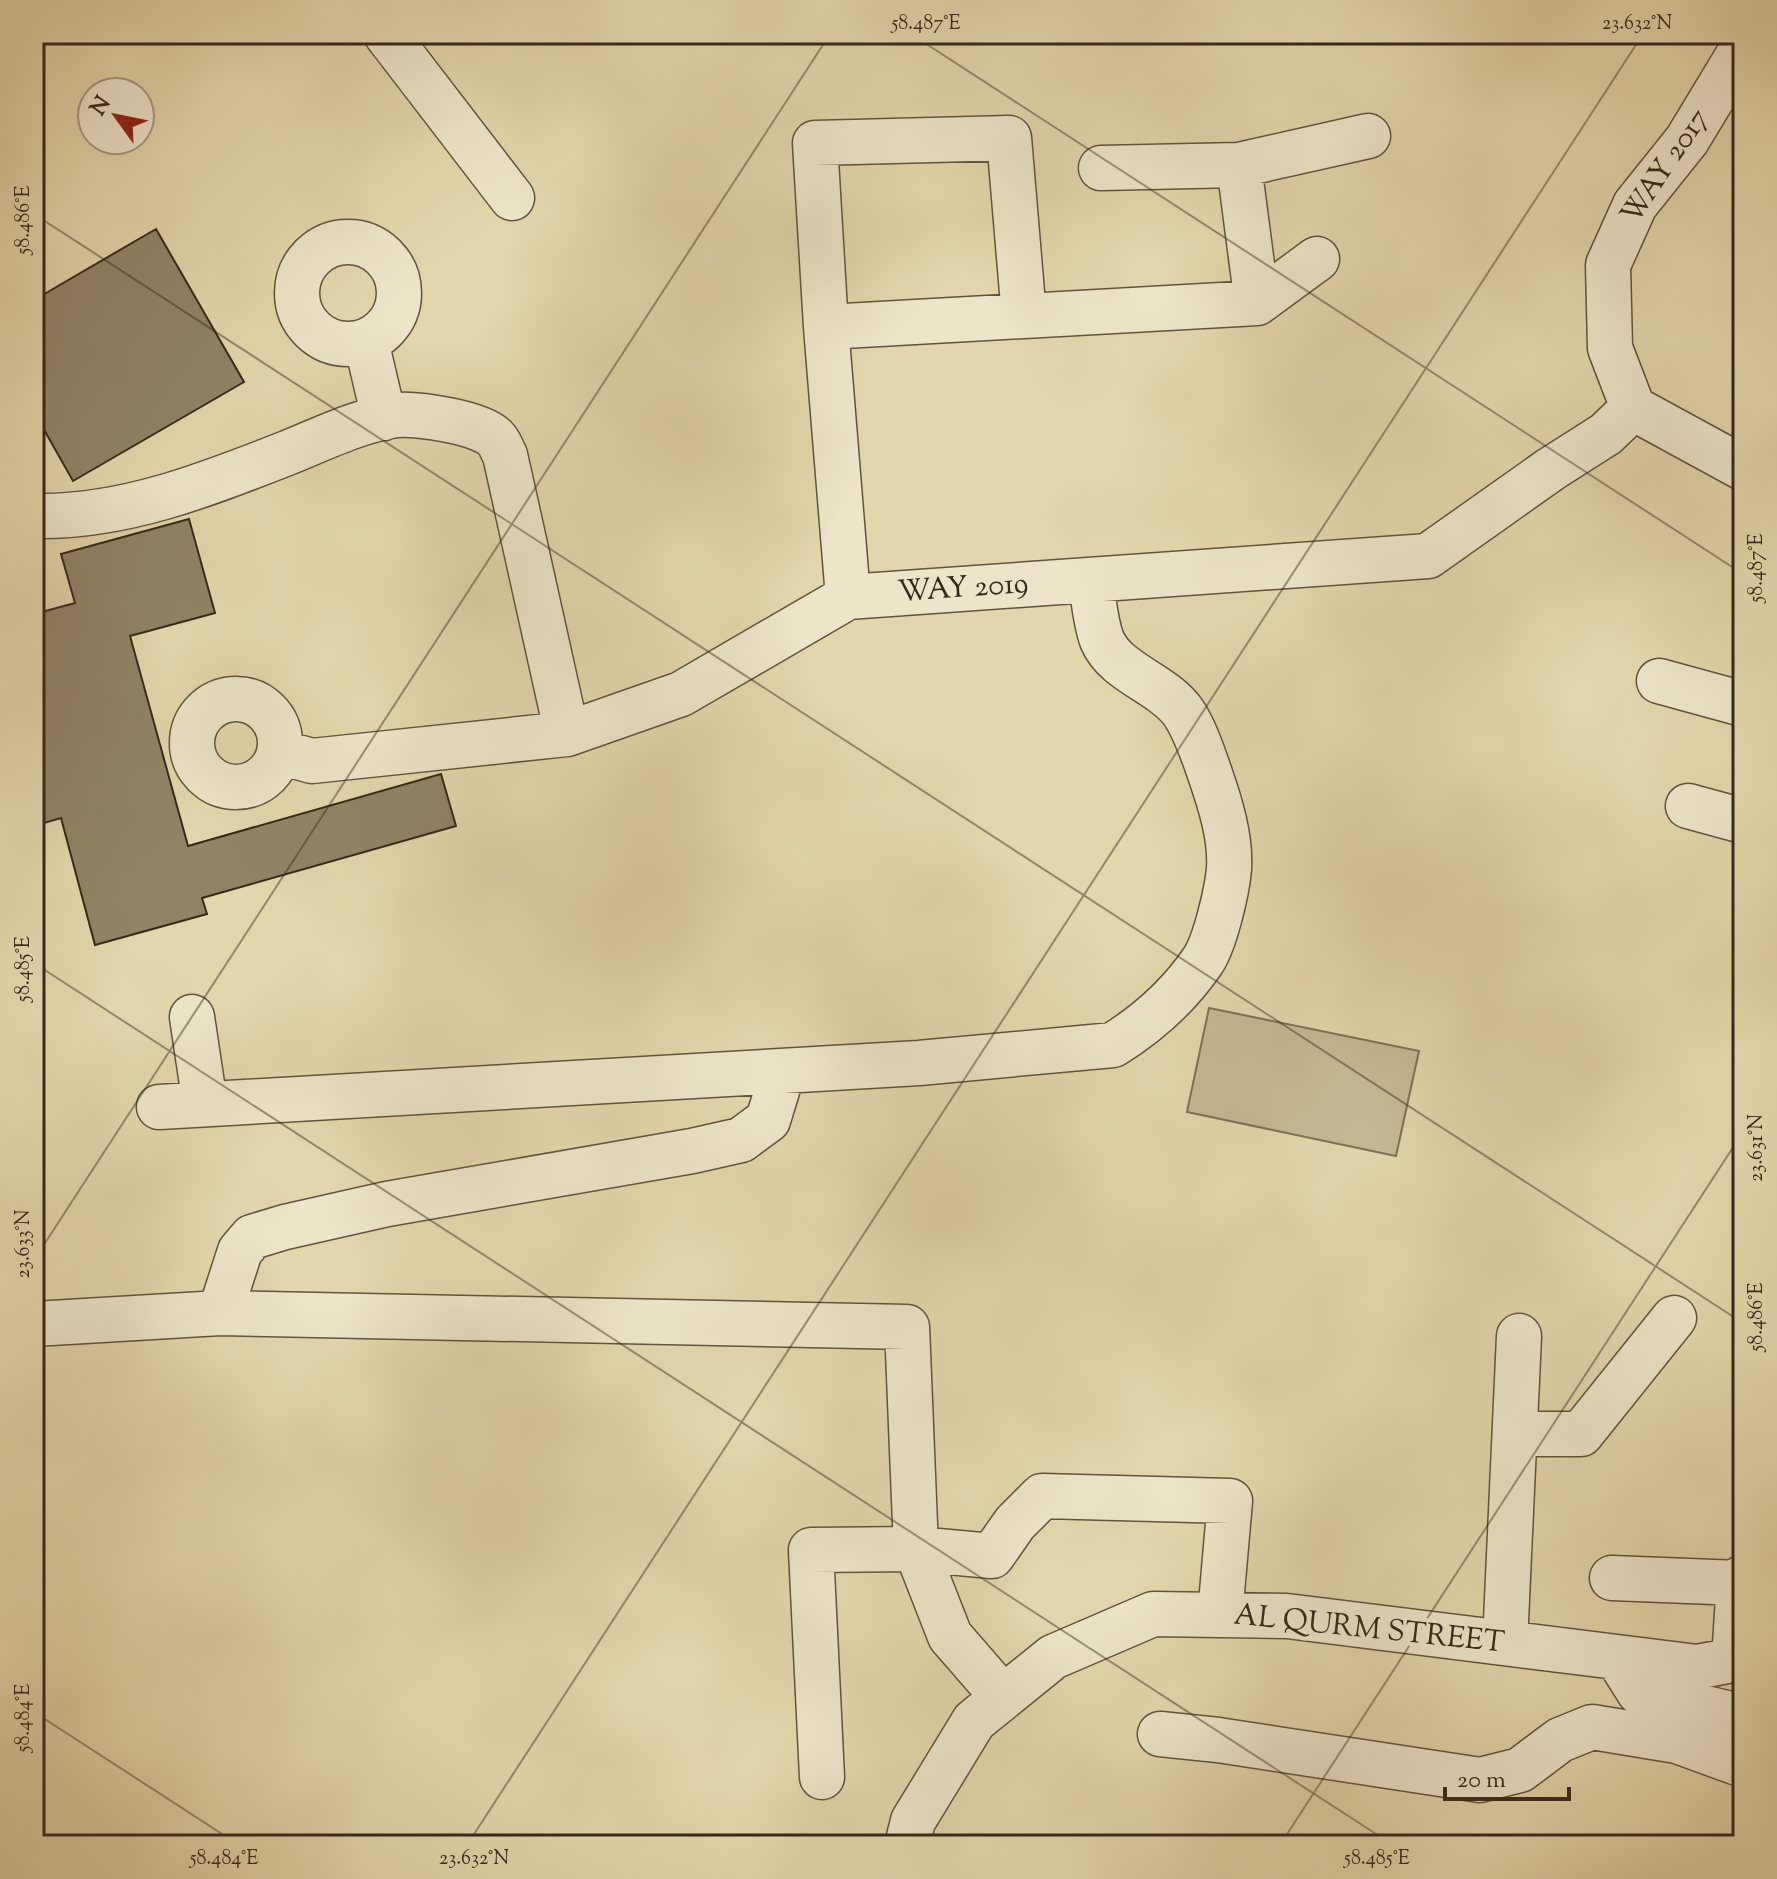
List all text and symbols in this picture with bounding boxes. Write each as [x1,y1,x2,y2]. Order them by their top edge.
text: 58.487°E [890,10,961,39]
text: 23.632°N [1602,10,1672,39]
north arrow [76,76,156,156]
text: N [84,90,120,123]
street label: WAY 2017 [1611,100,1721,234]
text: 58.486°E [10,186,39,255]
text: 58.487°E [1743,533,1772,604]
street label: WAY 2019 [896,563,1030,615]
text: 58.485°E [10,936,39,1003]
text: 23.631°N [1743,1114,1772,1182]
text: 23.633°N [10,1209,39,1279]
text: 58.486°E [1743,1283,1772,1352]
street label: AL QURM STREET [1232,1594,1506,1666]
text: 58.484°E [10,1684,39,1753]
scale bar [1445,1751,1569,1801]
text: 20 m [1457,1764,1506,1798]
text: 58.484°E [189,1845,258,1874]
text: 23.632°N [439,1845,509,1874]
text: 58.485°E [1343,1845,1410,1874]

